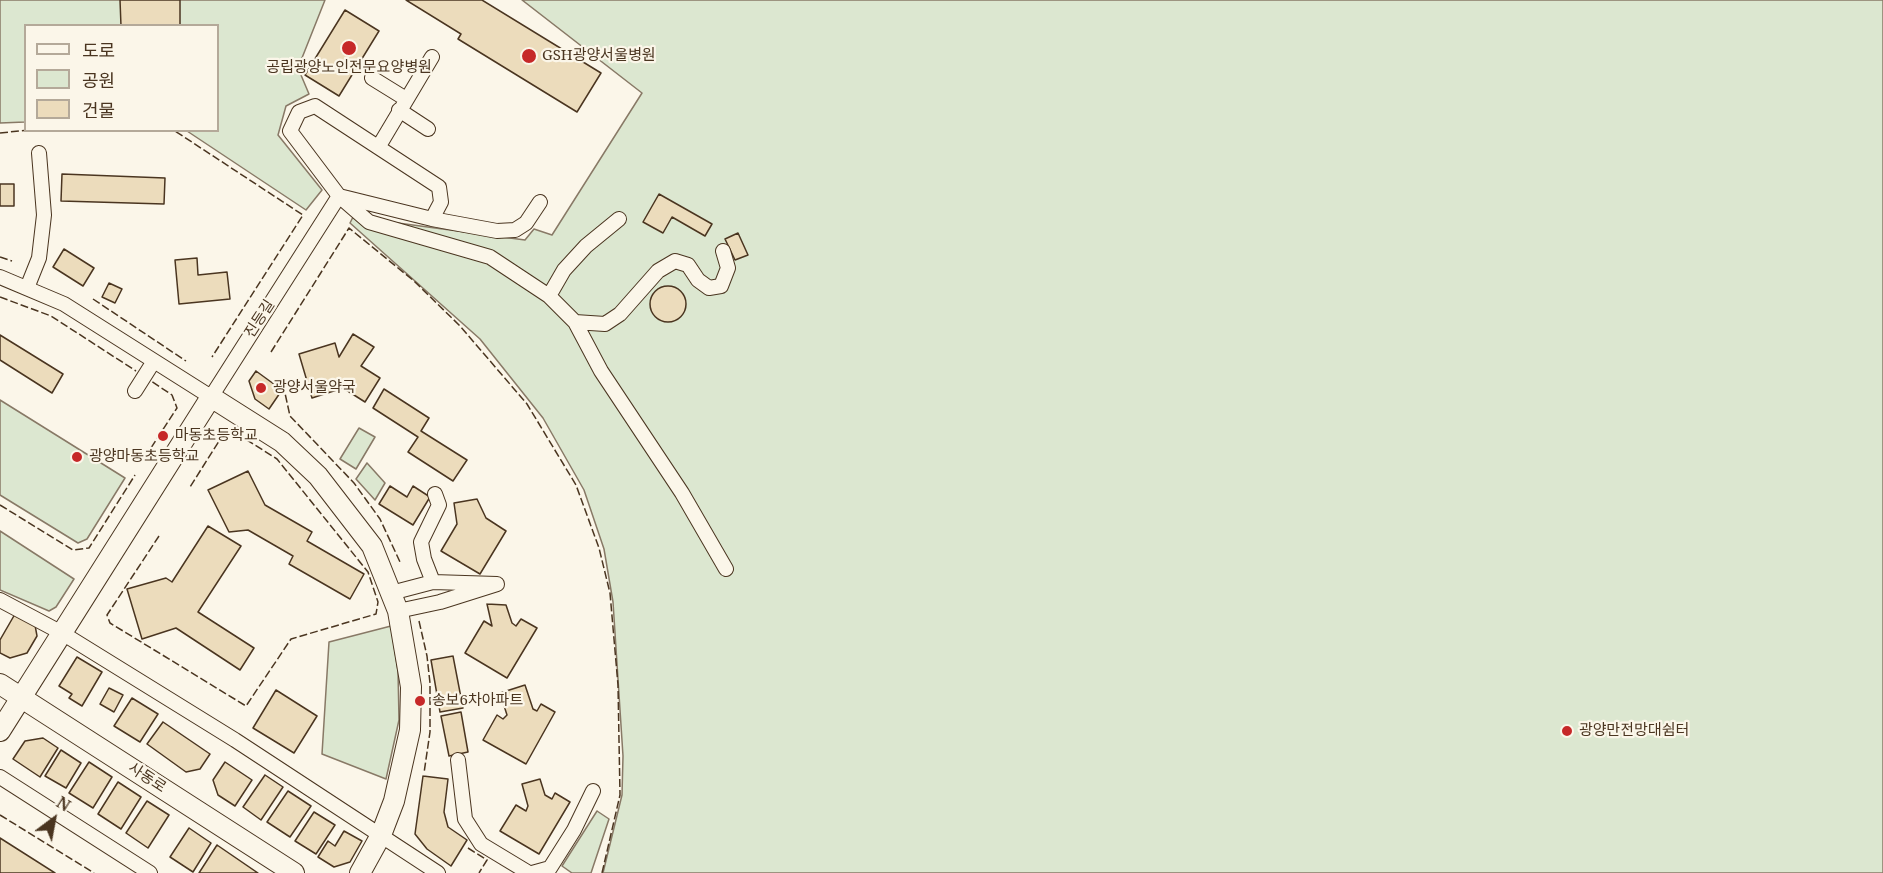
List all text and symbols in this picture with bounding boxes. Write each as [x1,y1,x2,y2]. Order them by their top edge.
legend [24,24,219,132]
text: 도로 [82,38,115,62]
marker: 공립광양노인전문요양병원 [340,39,358,57]
marker: GSH광양서울병원 [520,47,538,65]
place label: GSH광양서울병원 [542,47,656,65]
place label: 공립광양노인전문요양병원 [266,59,432,77]
text: 공원 [82,68,115,92]
text: 건물 [82,98,115,122]
street label: 진등길 [241,297,279,341]
place label: 광양서울약국 [273,379,356,397]
marker: 광양서울약국 [254,381,268,395]
place label: 마동초등학교 [175,427,258,445]
marker: 마동초등학교 [156,429,170,443]
place label: 광양마동초등학교 [89,448,199,466]
marker: 광양마동초등학교 [70,450,84,464]
place label: 송보6차아파트 [432,692,523,710]
marker: 송보6차아파트 [413,694,427,708]
place label: 광양만전망대쉼터 [1579,722,1689,740]
marker: 광양만전망대쉼터 [1560,724,1574,738]
street label: 사동로 [125,759,169,797]
north arrow [24,789,84,849]
text: N [52,791,75,816]

